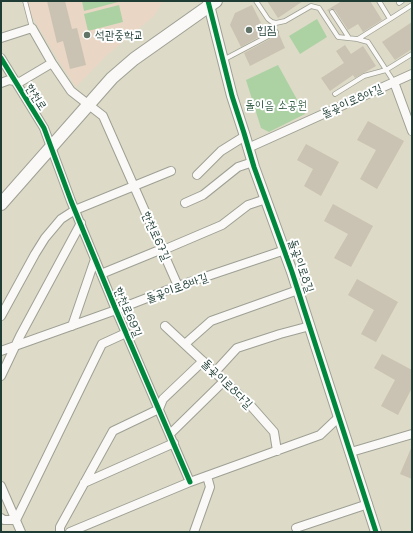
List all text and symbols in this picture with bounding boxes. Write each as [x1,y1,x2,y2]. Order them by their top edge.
place label: 힙짐 [257,23,276,37]
marker: 힙짐 [244,25,254,35]
place label: 석관중학교 [95,28,143,42]
marker: 석관중학교 [82,30,92,40]
street label: 한천로 [22,81,50,113]
street label: 돌곶이로8아길 [319,81,385,121]
park label: 돌이음 소공원 [245,98,307,112]
street label: 한천로67길 [139,209,173,263]
street label: 돌곶이로8길 [285,237,317,295]
street label: 돌곶이로8바길 [144,270,210,306]
street label: 한천로69길 [111,285,145,339]
street label: 돌곶이로8다길 [199,356,255,412]

